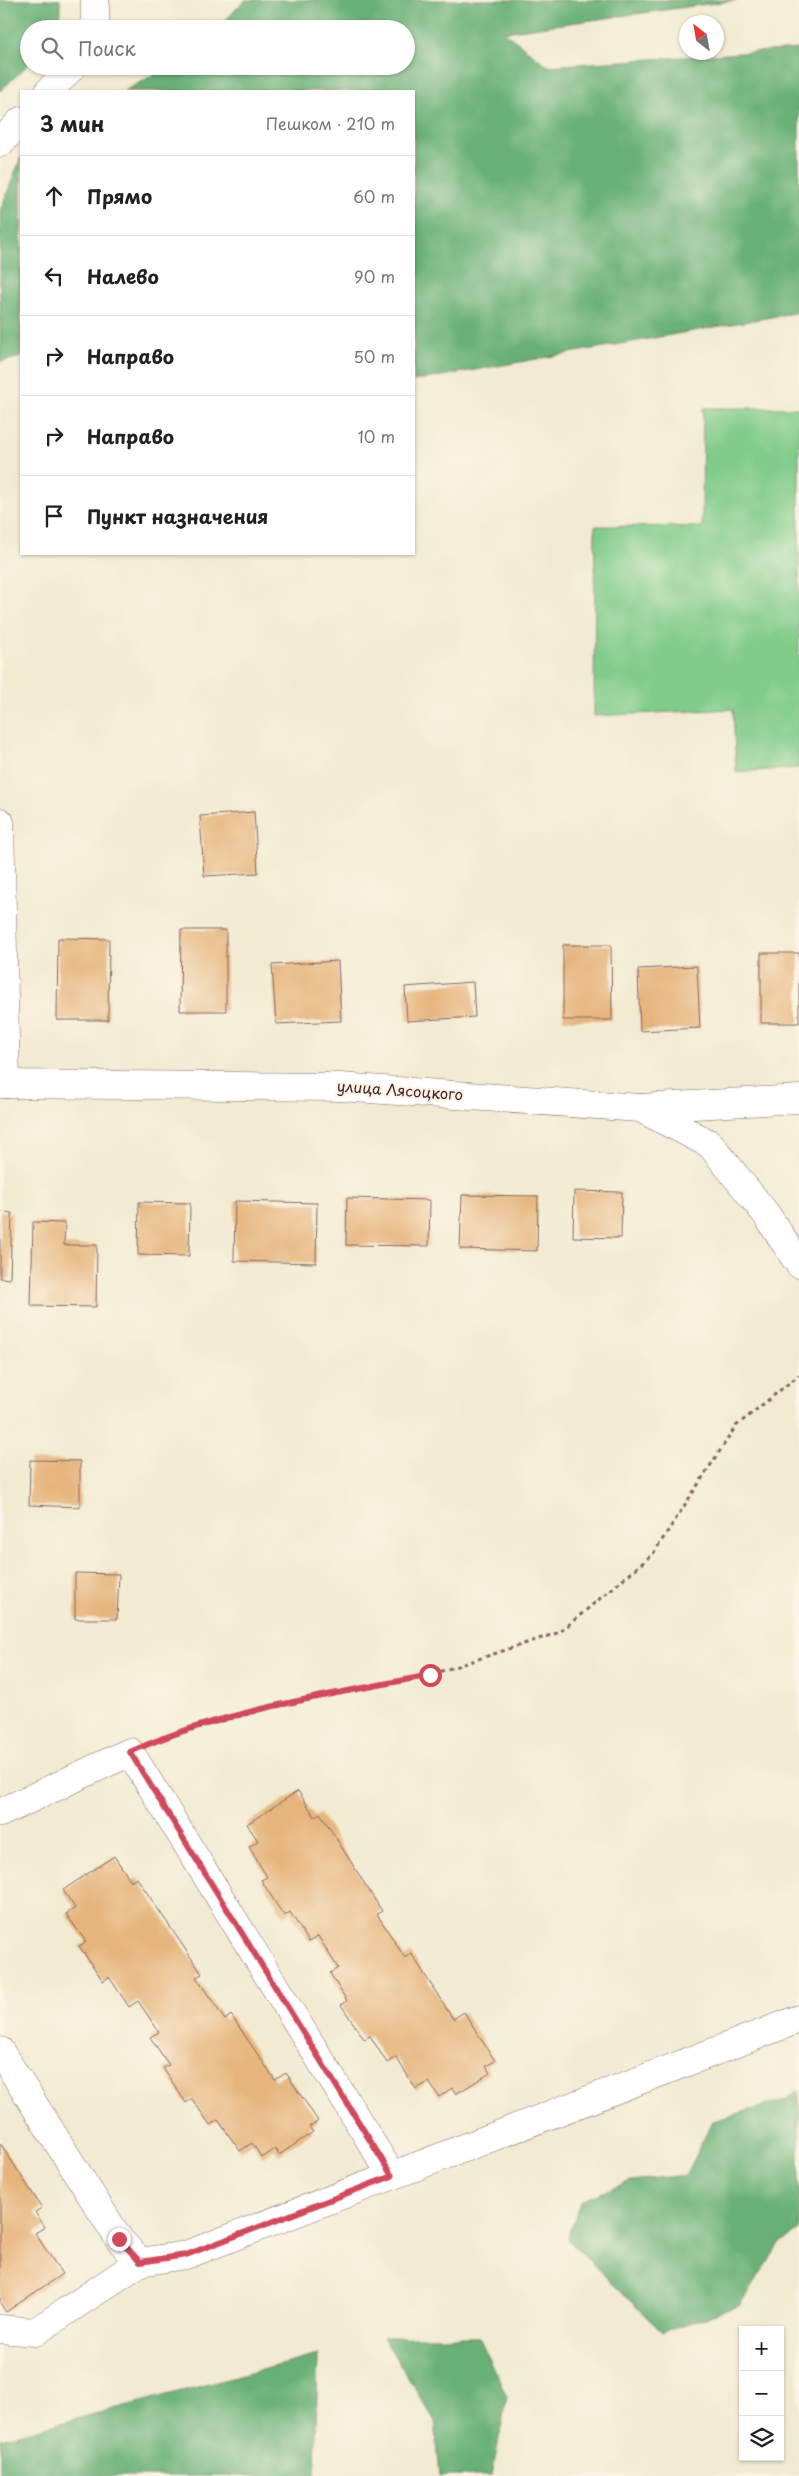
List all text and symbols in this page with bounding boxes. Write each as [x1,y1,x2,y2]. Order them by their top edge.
north arrow [679,15,724,60]
search box [20,20,415,75]
icon: search [38,34,66,62]
text: Поиск [78,34,136,62]
text: 3 мин [40,107,104,139]
text: Пешком · 210 m [266,111,395,135]
icon: ahead [40,182,68,210]
text: Прямо [87,182,152,210]
text: 60 m [353,184,395,208]
icon: left [40,262,68,290]
text: Налево [87,262,159,290]
text: 90 m [354,264,395,288]
icon: right [40,342,68,370]
text: Направо [87,342,174,370]
text: 50 m [354,344,395,368]
icon: right [40,422,68,450]
text: Направо [87,422,174,450]
text: 10 m [358,424,395,448]
icon: arrive [40,502,68,530]
text: Пункт назначения [87,502,268,530]
street label: улица Лясоцкого [336,1074,464,1105]
route start [419,1664,442,1687]
route end [108,2228,131,2251]
map controls [739,2326,784,2461]
button: + [739,2326,784,2371]
button: − [739,2371,784,2416]
button: layers [739,2416,784,2461]

